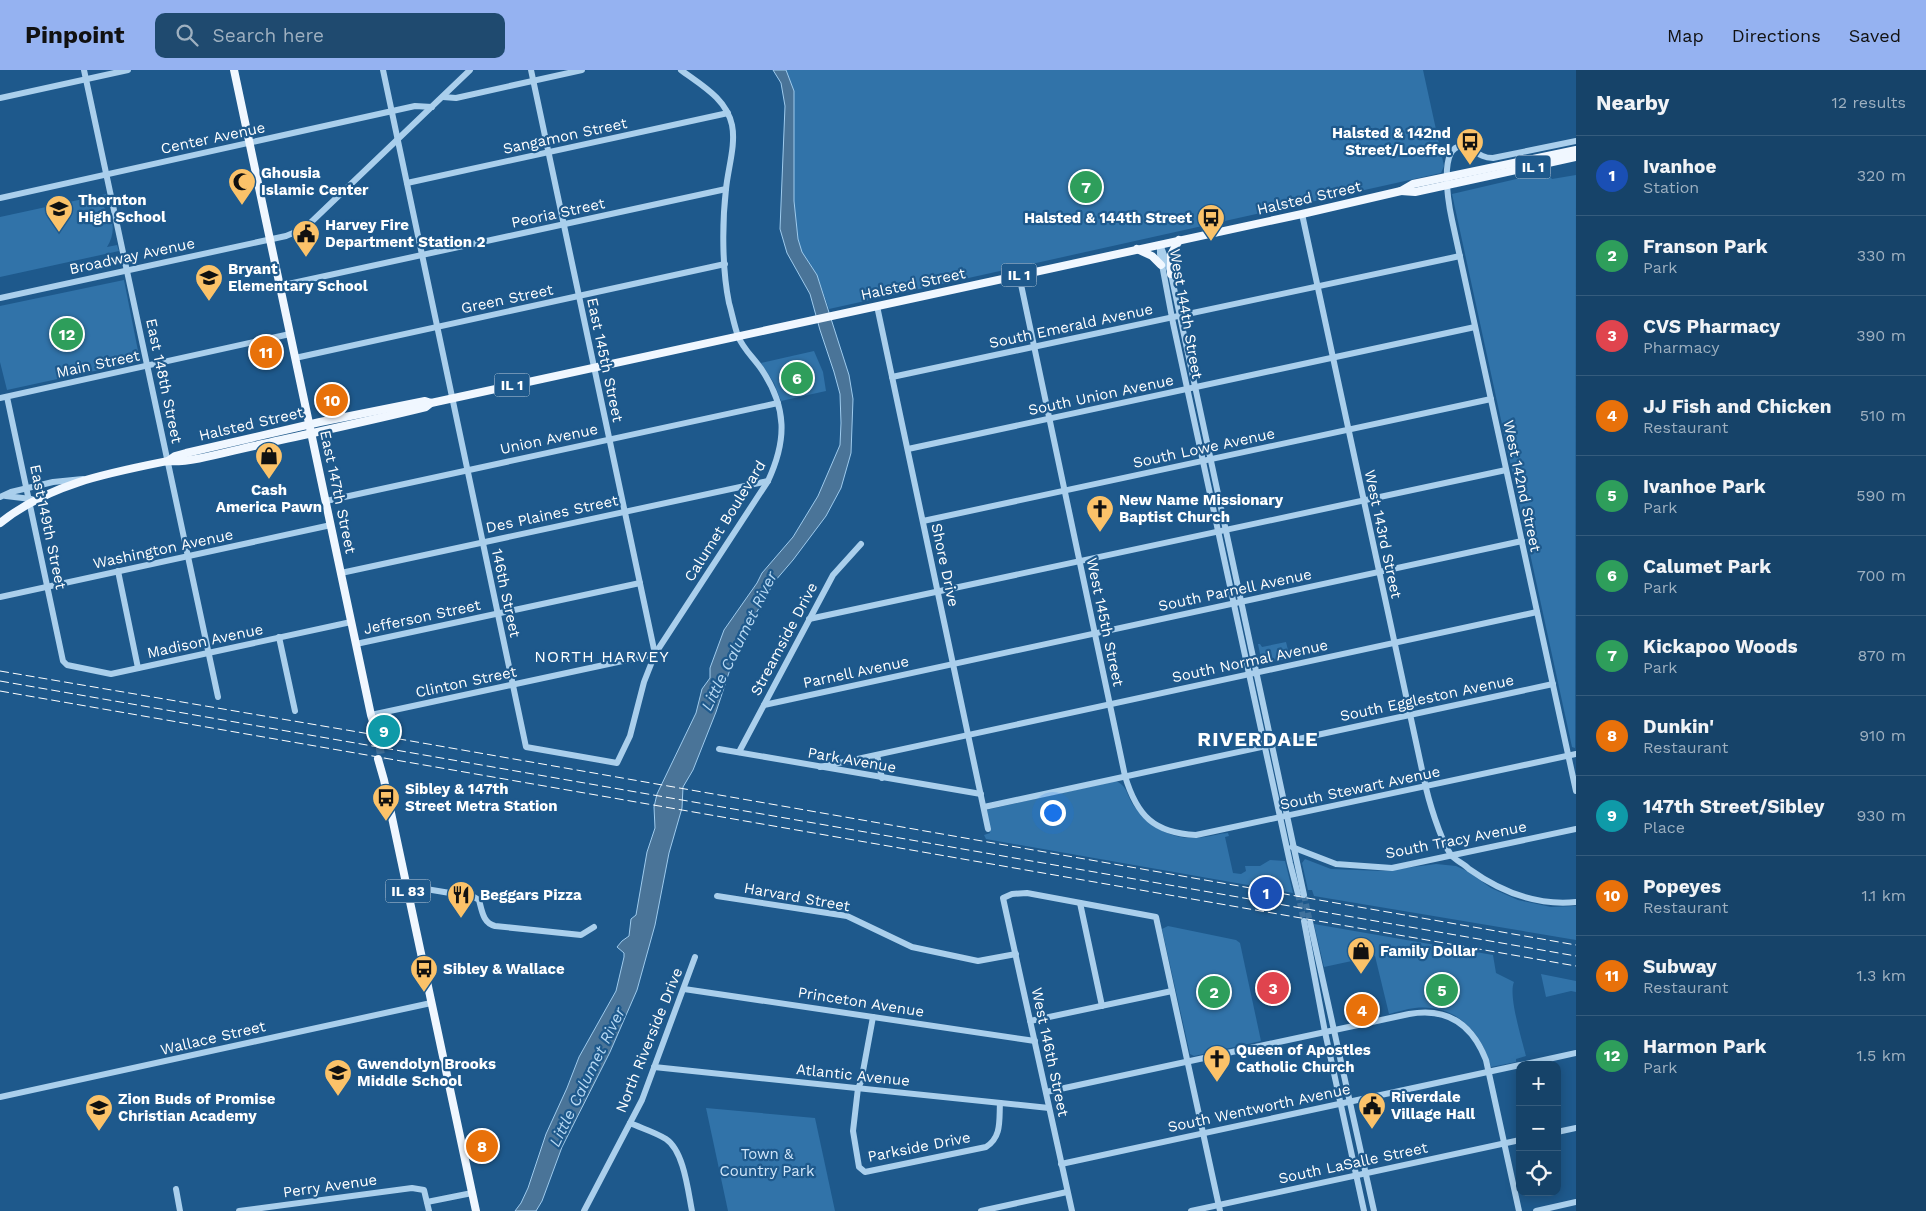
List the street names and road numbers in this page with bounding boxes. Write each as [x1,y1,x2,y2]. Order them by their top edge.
street label: Sangamon Street [501,114,629,158]
street label: Center Avenue [159,118,267,158]
road number: IL 1 [1516,155,1550,178]
street label: Halsted Street [1255,177,1364,219]
street label: Peoria Street [510,194,607,232]
street label: Broadway Avenue [68,234,196,278]
street label: West 144th Street [1166,248,1206,381]
street label: Halsted Street [859,264,968,304]
road number: IL 1 [1002,264,1036,286]
street label: Green Street [459,280,555,318]
street label: East 145th Street [583,296,627,425]
street label: South Emerald Avenue [987,300,1155,352]
street label: East 148th Street [142,317,186,446]
street label: Main Street [55,346,142,382]
street label: South Union Avenue [1027,371,1175,419]
road number: IL 1 [494,374,530,396]
street label: Halsted Street [197,403,306,445]
street label: West 142nd Street [1499,418,1545,554]
street label: Union Avenue [498,420,600,458]
street label: South Lowe Avenue [1131,424,1277,472]
street label: East 147th Street [316,429,360,556]
street label: Calumet Boulevard [680,457,770,585]
street label: East 149th Street [26,463,70,592]
street label: West 143rd Street [1361,468,1406,601]
street label: Des Plaines Street [484,491,621,537]
street label: Shore Drive [927,522,963,608]
street label: Washington Avenue [91,525,235,573]
street label: 146th Street [488,547,524,640]
street label: West 145th Street [1083,556,1128,689]
street label: South Parnell Avenue [1157,565,1313,615]
street label: Streamside Drive [747,579,821,699]
street label: Jefferson Street [362,596,483,638]
street label: Madison Avenue [145,620,265,662]
street label: South Normal Avenue [1170,636,1330,686]
street label: Parnell Avenue [801,652,911,692]
street label: Clinton Street [414,662,519,701]
street label: South Eggleston Avenue [1338,671,1516,725]
street label: Park Avenue [806,743,898,777]
street label: South Stewart Avenue [1278,762,1442,814]
street label: South Tracy Avenue [1384,817,1528,863]
road number: IL 83 [386,879,430,902]
street label: Harvard Street [743,879,852,915]
street label: North Riverside Drive [612,965,686,1115]
street label: Princeton Avenue [797,983,925,1021]
street label: West 146th Street [1028,986,1073,1119]
street label: Wallace Street [159,1017,268,1059]
street label: Atlantic Avenue [795,1060,911,1090]
street label: South Wentworth Avenue [1166,1080,1352,1136]
street label: Parkside Drive [866,1128,972,1166]
street label: South LaSalle Street [1277,1138,1430,1188]
street label: Perry Avenue [282,1170,378,1202]

